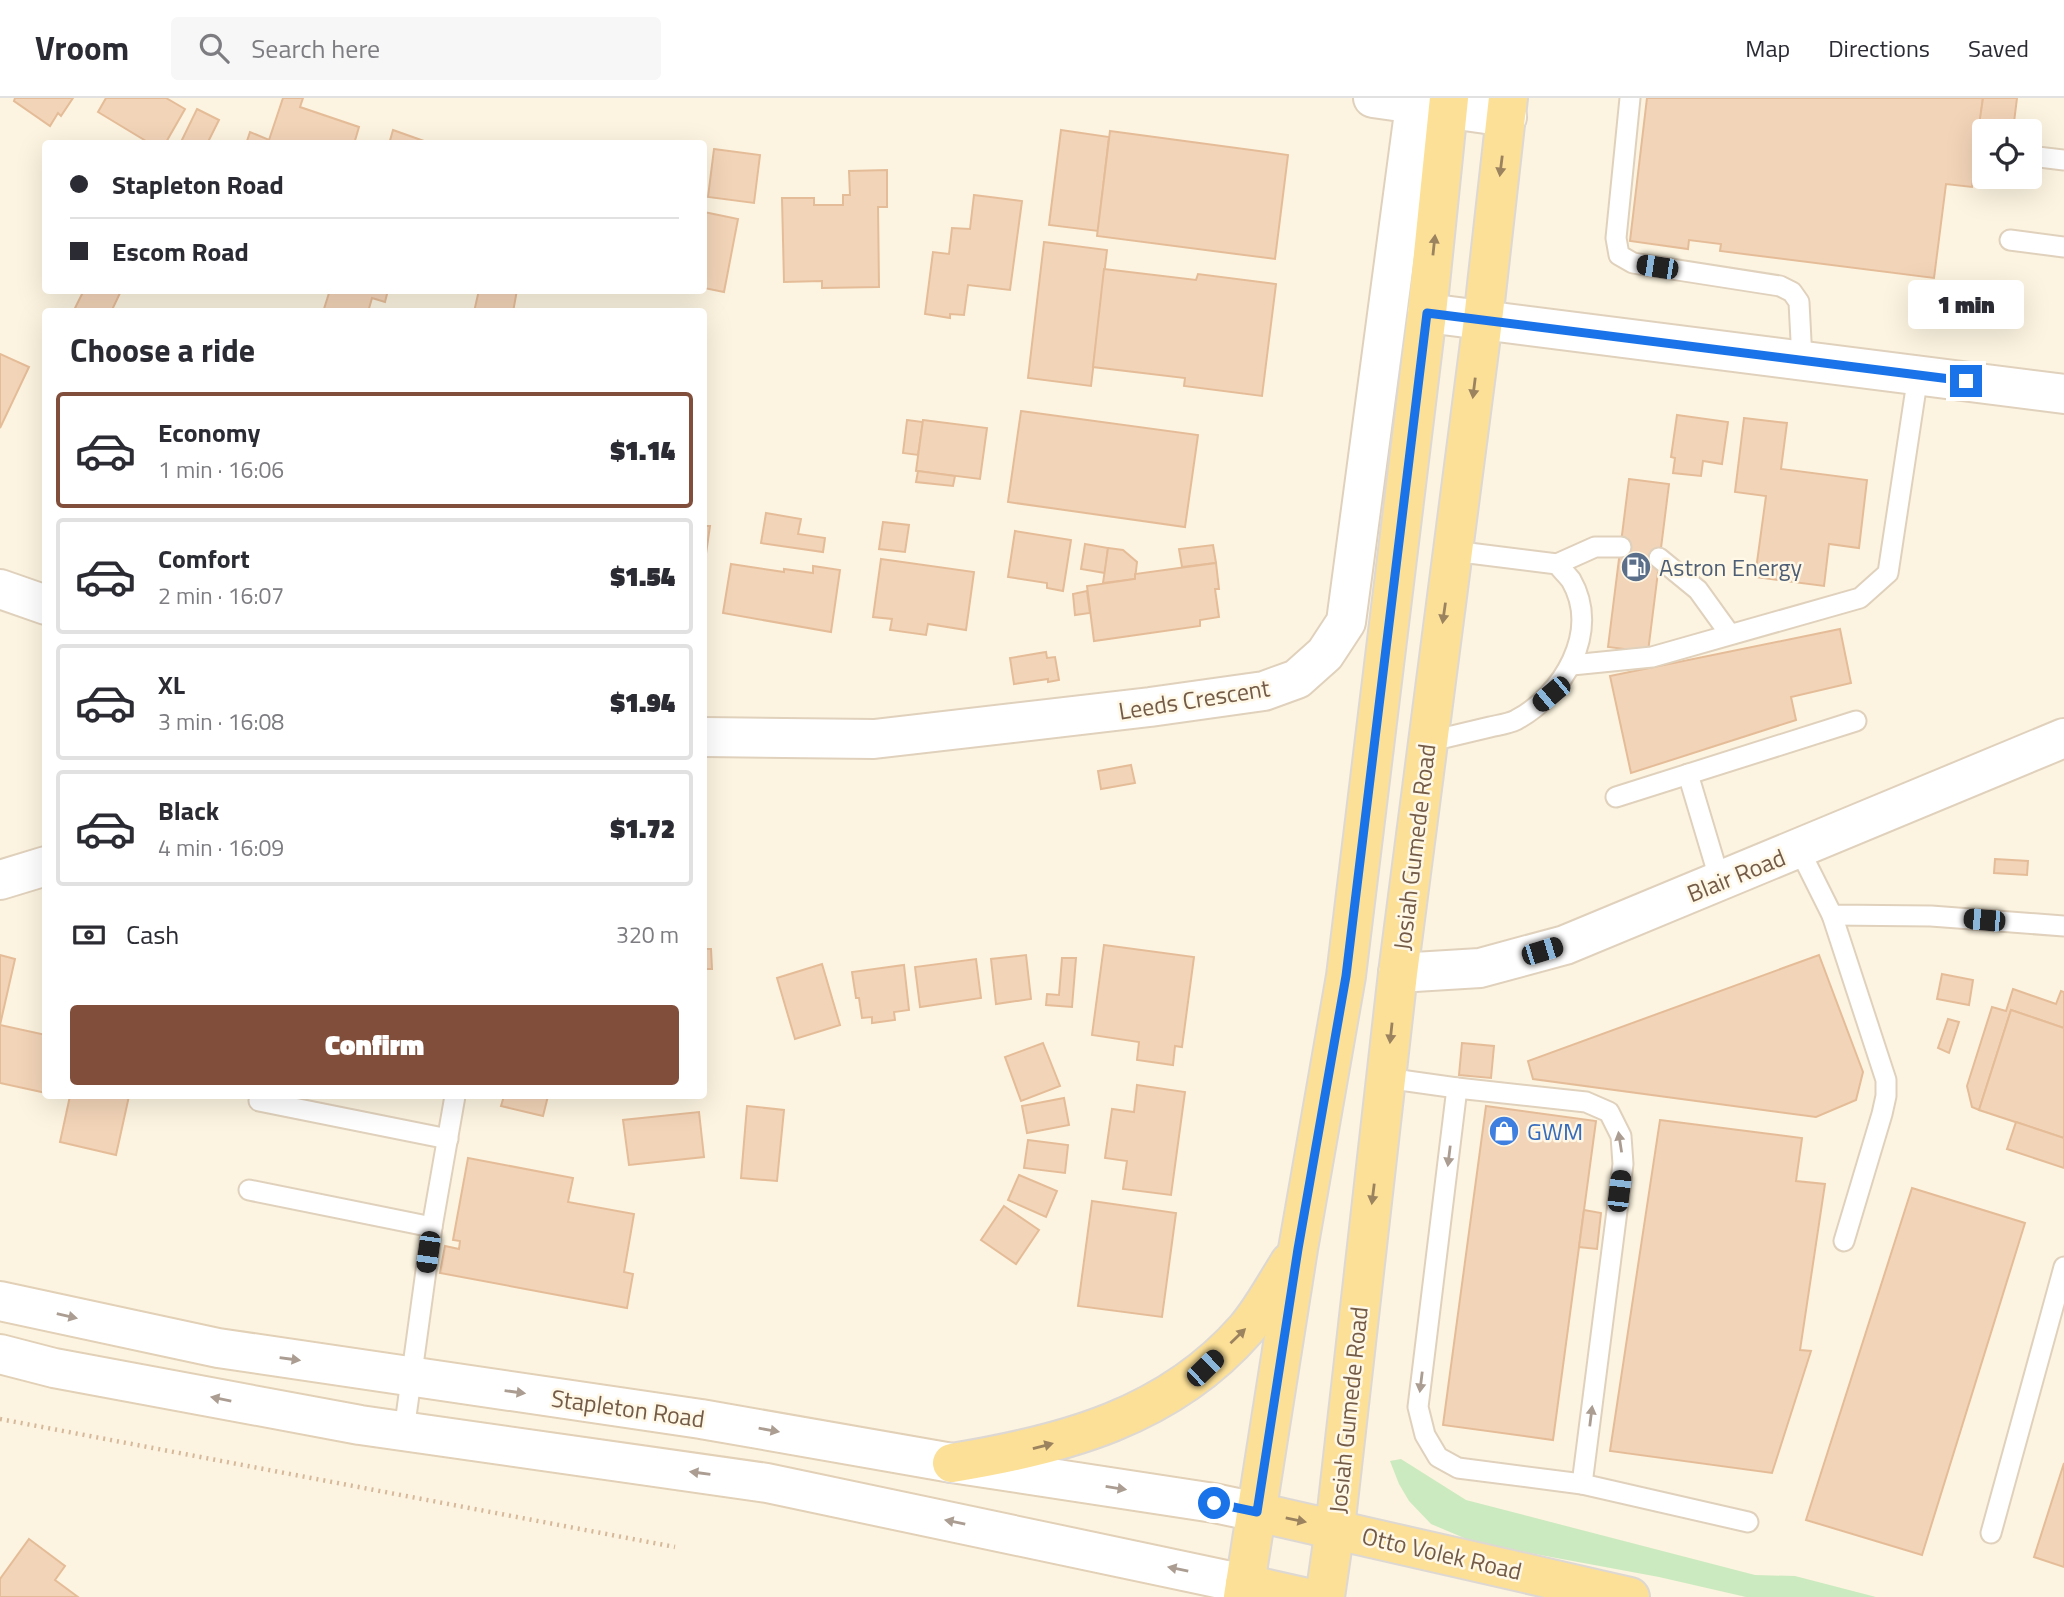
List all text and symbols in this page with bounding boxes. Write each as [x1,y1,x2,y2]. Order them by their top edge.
search box [171,17,661,80]
text: Vroom [35,23,129,73]
icon: search [195,29,233,67]
text: Search here [251,29,380,68]
text: Map [1745,30,1790,66]
text: Directions [1828,30,1930,66]
text: Saved [1968,30,2029,66]
map controls [1972,119,2042,189]
button: locate [1972,119,2042,189]
one-way arrow [1495,155,1506,177]
text: Stapleton Road [112,165,284,204]
text: Escom Road [112,232,249,271]
one-way arrow [1428,234,1439,256]
car [1635,253,1680,281]
callout: 1 min [1908,280,2024,328]
text: 1 min [1937,287,1995,322]
text: Choose a ride [70,326,255,374]
route end [1950,365,1982,397]
one-way arrow [1468,377,1479,399]
text: Economy [158,413,260,452]
icon: car [74,419,137,482]
text: $1.14 [610,431,675,470]
text: 1 min · 16:06 [158,452,284,487]
text: Comfort [158,539,250,578]
icon: car [74,545,137,608]
place label: Astron Energy [1659,549,1803,585]
fuel station icon: Astron Energy [1619,550,1653,584]
text: $1.54 [610,557,675,596]
text: 2 min · 16:07 [158,578,284,613]
one-way arrow [1439,602,1450,624]
text: XL [158,665,185,704]
street label: Leeds Crescent [1116,669,1273,729]
icon: car [74,671,137,734]
car [1529,672,1574,716]
text: $1.94 [610,683,675,722]
text: 3 min · 16:08 [158,704,284,739]
street label: Josiah Gumede Road [1383,742,1445,952]
text: Black [158,791,219,830]
icon: car [74,797,137,860]
text: $1.72 [610,809,675,848]
text: 4 min · 16:09 [158,830,284,865]
street label: Blair Road [1681,839,1791,911]
car [1963,908,2006,932]
text: Cash [126,915,179,954]
icon: cash [70,916,108,954]
text: 320 m [616,917,679,952]
car [1519,935,1566,967]
button: Confirm [70,1005,679,1085]
one-way arrow [1385,1022,1396,1044]
place label: GWM [1527,1113,1583,1149]
shop icon: GWM [1487,1114,1521,1148]
one-way arrow [1614,1131,1625,1153]
one-way arrow [1443,1145,1454,1167]
car [1607,1169,1632,1213]
one-way arrow [1367,1183,1378,1205]
car [415,1230,442,1274]
street label: Josiah Gumede Road [1319,1305,1377,1515]
one-way arrow [56,1310,78,1321]
one-way arrow [1230,1328,1247,1345]
car [1183,1346,1228,1390]
one-way arrow [279,1354,301,1365]
one-way arrow [1416,1371,1427,1393]
street label: Stapleton Road [549,1379,707,1437]
one-way arrow [504,1386,526,1397]
one-way arrow [210,1393,232,1404]
one-way arrow [1585,1405,1596,1427]
one-way arrow [758,1425,780,1436]
one-way arrow [1033,1440,1054,1450]
one-way arrow [689,1467,711,1478]
one-way arrow [1105,1483,1127,1494]
route start [1198,1487,1230,1519]
one-way arrow [1285,1515,1307,1526]
one-way arrow [944,1517,966,1528]
street label: Otto Volek Road [1359,1517,1525,1589]
one-way arrow [1167,1564,1189,1575]

